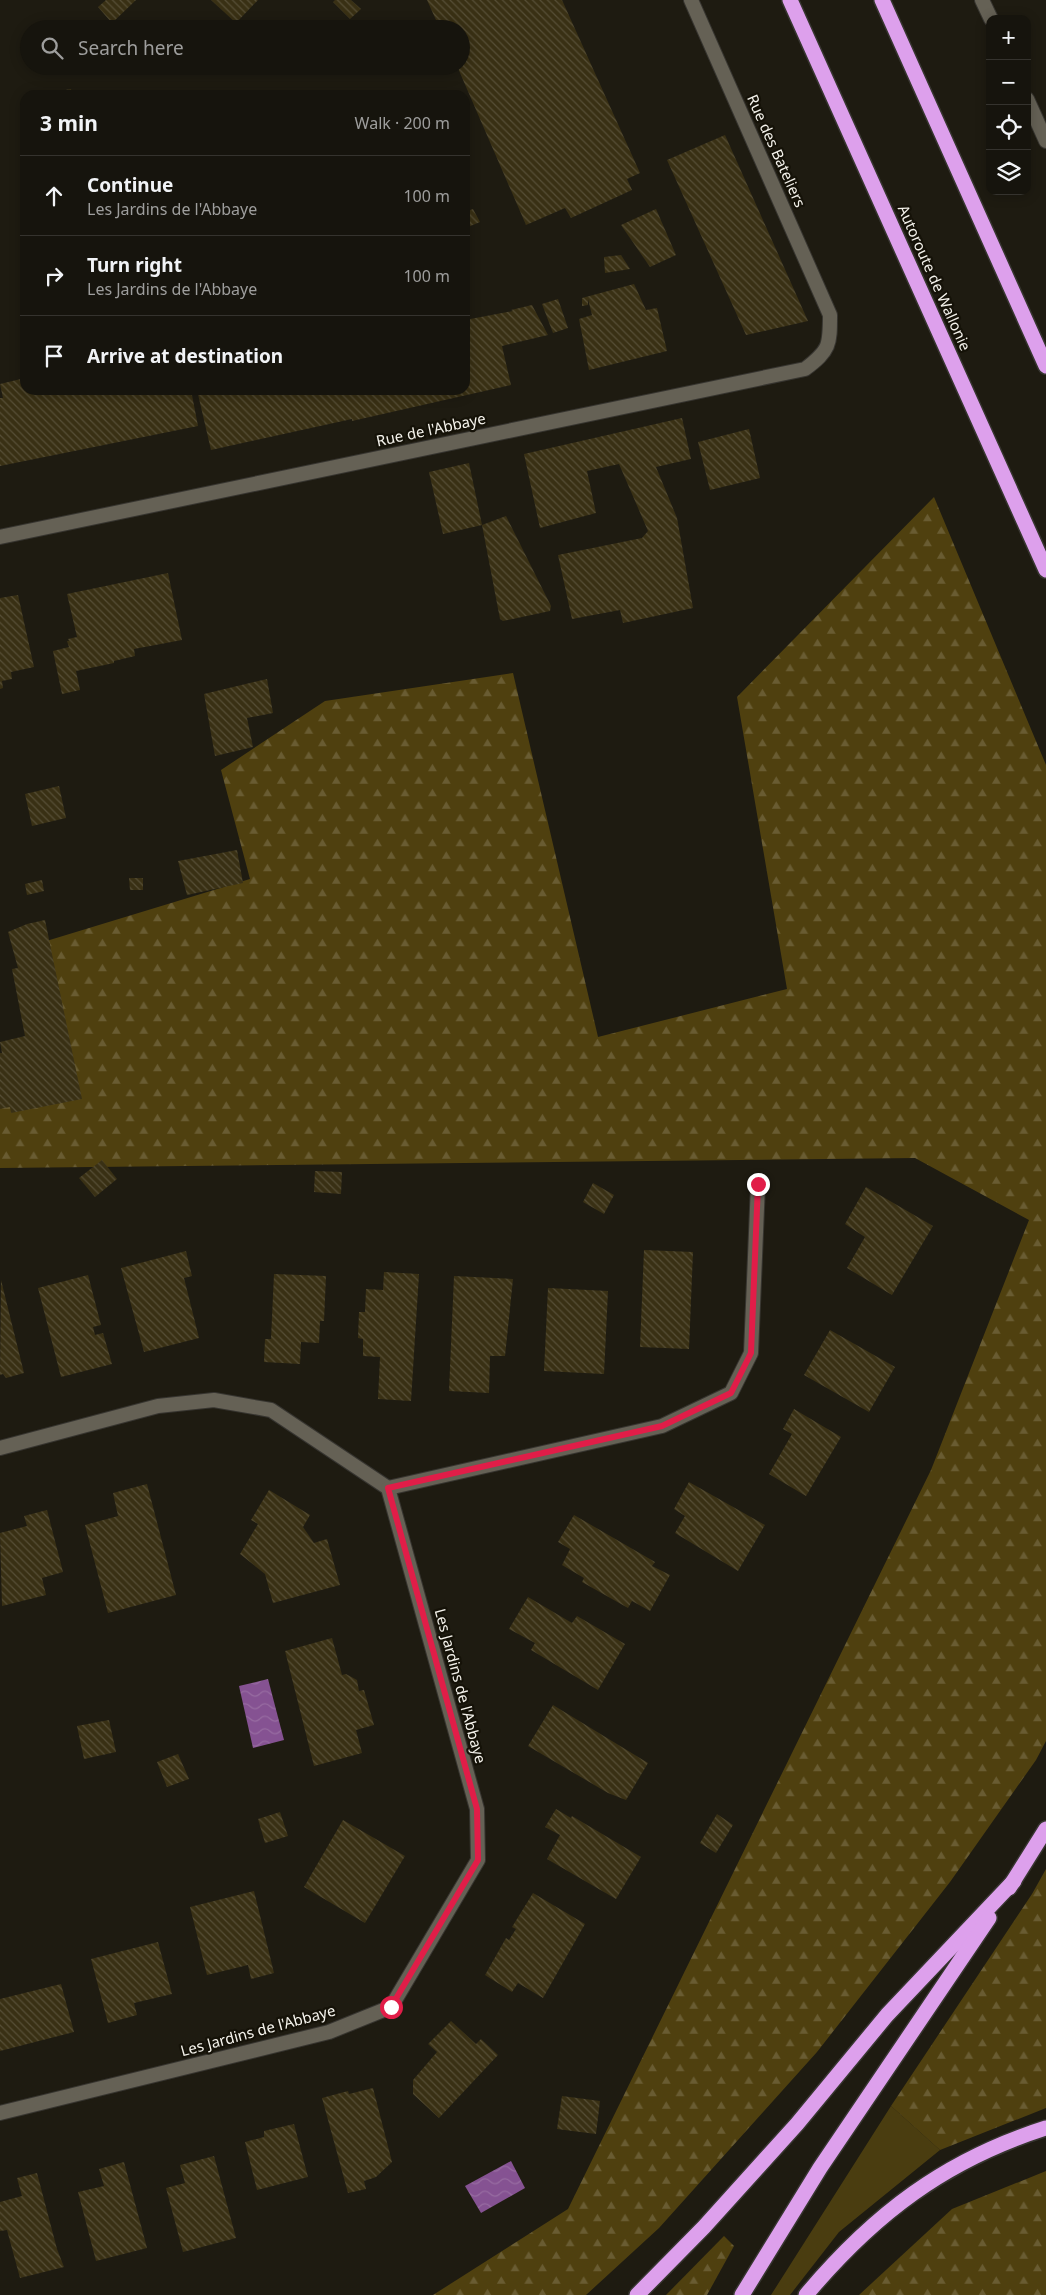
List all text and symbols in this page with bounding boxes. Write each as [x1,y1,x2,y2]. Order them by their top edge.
map controls [986,15,1031,195]
button: + [986,15,1031,60]
search box [20,20,470,75]
icon: search [38,34,66,62]
text: Search here [78,35,184,61]
button: − [986,60,1031,105]
street label: Rue des Bateliers [743,91,811,210]
button: locate [986,105,1031,150]
text: 3 min [40,109,98,137]
text: Walk · 200 m [355,112,450,134]
button: layers [986,150,1031,195]
text: Continue [87,172,173,198]
icon: ahead [40,182,68,210]
text: 100 m [403,185,450,207]
text: Les Jardins de l'Abbaye [87,198,257,220]
street label: Autoroute de Wallonie [894,202,976,354]
text: Turn right [87,252,182,278]
icon: right [40,262,68,290]
text: 100 m [403,265,450,287]
text: Les Jardins de l'Abbaye [87,278,257,300]
icon: arrive [40,342,68,370]
text: Arrive at destination [87,343,283,369]
street label: Rue de l'Abbaye [374,408,487,450]
route end [747,1173,770,1196]
street label: Les Jardins de l'Abbaye [431,1606,491,1765]
route start [380,1996,403,2019]
street label: Les Jardins de l'Abbaye [178,2000,337,2060]

